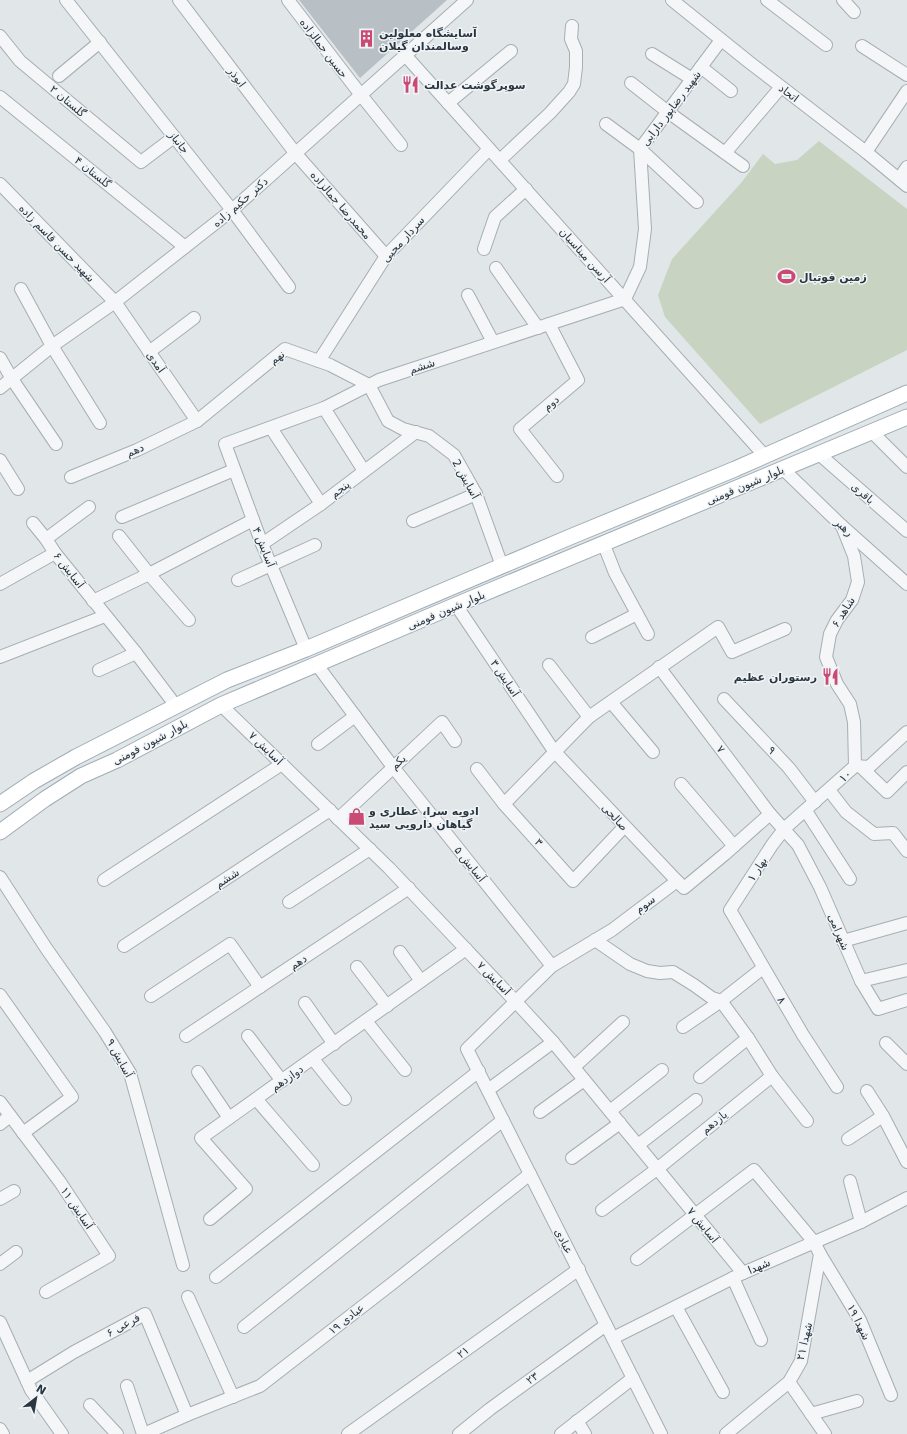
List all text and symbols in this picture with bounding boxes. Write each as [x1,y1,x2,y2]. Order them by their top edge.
street label: حسین جمالزاده [297,16,350,81]
place label: آسایشگاه معلولین وسالمندان گیلان [379,26,477,53]
building icon: آسایشگاه معلولین وسالمندان گیلان [356,29,376,49]
street label: ابوذر [224,64,248,90]
street label: شهید رضاپور دارابی [639,68,704,149]
restaurant icon: سوپرگوشت عدالت [401,75,421,95]
place label: سوپرگوشت عدالت [424,79,526,92]
street label: اتحاد [776,82,801,105]
street label: گلستان ۲ [47,83,89,121]
street label: جانباز [165,128,191,156]
street label: گلستان ۴ [72,154,114,191]
street label: محمدرضا جمالزاده [307,169,374,242]
street label: دکتر حکیم زاده [210,175,271,230]
street label: شهید حسن قاسم زاده [16,202,97,285]
street label: سردار محبی [379,214,427,265]
street label: آرسن میناسیان [557,225,614,286]
sports icon: زمین فوتبال [776,267,796,287]
place label: زمین فوتبال [799,271,867,284]
street label: آمدی [144,348,169,376]
street label: نهم [267,348,287,367]
street label: ششم [408,356,437,377]
street label: دوم [541,393,562,414]
street label: دهم [124,441,146,460]
street label: آسایش 2 [449,457,483,502]
street label: بلوار شیون فومنی [704,463,786,508]
street label: پنجم [328,478,353,501]
street label: باقری [848,480,877,507]
street label: رهبر [831,515,856,539]
street label: آسایش ۴ [250,525,279,570]
street label: آسایش ۶ [51,549,88,592]
street label: بلوار شیون فومنی [405,588,487,633]
street label: شاهد ۶ [829,595,858,630]
street label: آسایش ۳ [487,657,523,700]
restaurant icon: رستوران عظیم [820,667,840,687]
place label: رستوران عظیم [734,671,817,684]
street label: بلوار شیون فومنی [110,717,190,768]
street label: آسایش ۷ [246,728,287,768]
street label: ۷ [714,743,728,756]
street label: ۹ [765,744,778,757]
street label: یکم [388,752,409,773]
street label: ۱۰ [837,768,854,785]
street label: صالحی [599,801,630,834]
place label: ادویه سرا، عطاری و گیاهان دارویی سید [368,805,479,831]
shop icon: ادویه سرا، عطاری و گیاهان دارویی سید [346,807,366,827]
street label: ۳ [532,836,545,849]
street label: آسایش ۵ [451,843,489,886]
street label: بهار ۱ [745,855,770,884]
street label: ششم [213,866,242,891]
street label: سوم [633,893,658,916]
street label: شهرامی [825,912,852,952]
street label: دهم [287,952,309,973]
street label: آسایش ۷ [474,958,514,999]
street label: ۸ [774,994,789,1006]
street label: آسایش ۹ [104,1036,137,1081]
street label: دوازدهم [269,1063,306,1094]
street label: یازدهم [699,1108,730,1137]
street label: آسایش ۱۱ [58,1184,97,1233]
street label: آسایش ۷ [684,1204,722,1247]
street label: عبادی [552,1226,575,1256]
street label: شهدا [746,1256,772,1277]
street label: عبادی ۱۹ [326,1301,367,1337]
street label: شهدا ۱۹ [844,1302,873,1342]
street label: فرعی ۶ [104,1311,142,1340]
street label: شهدا ۲۱ [794,1321,815,1361]
street label: ۲۱ [455,1344,472,1361]
street label: ۲۳ [524,1370,541,1387]
north arrow [16,1378,56,1418]
text: N [34,1382,48,1398]

